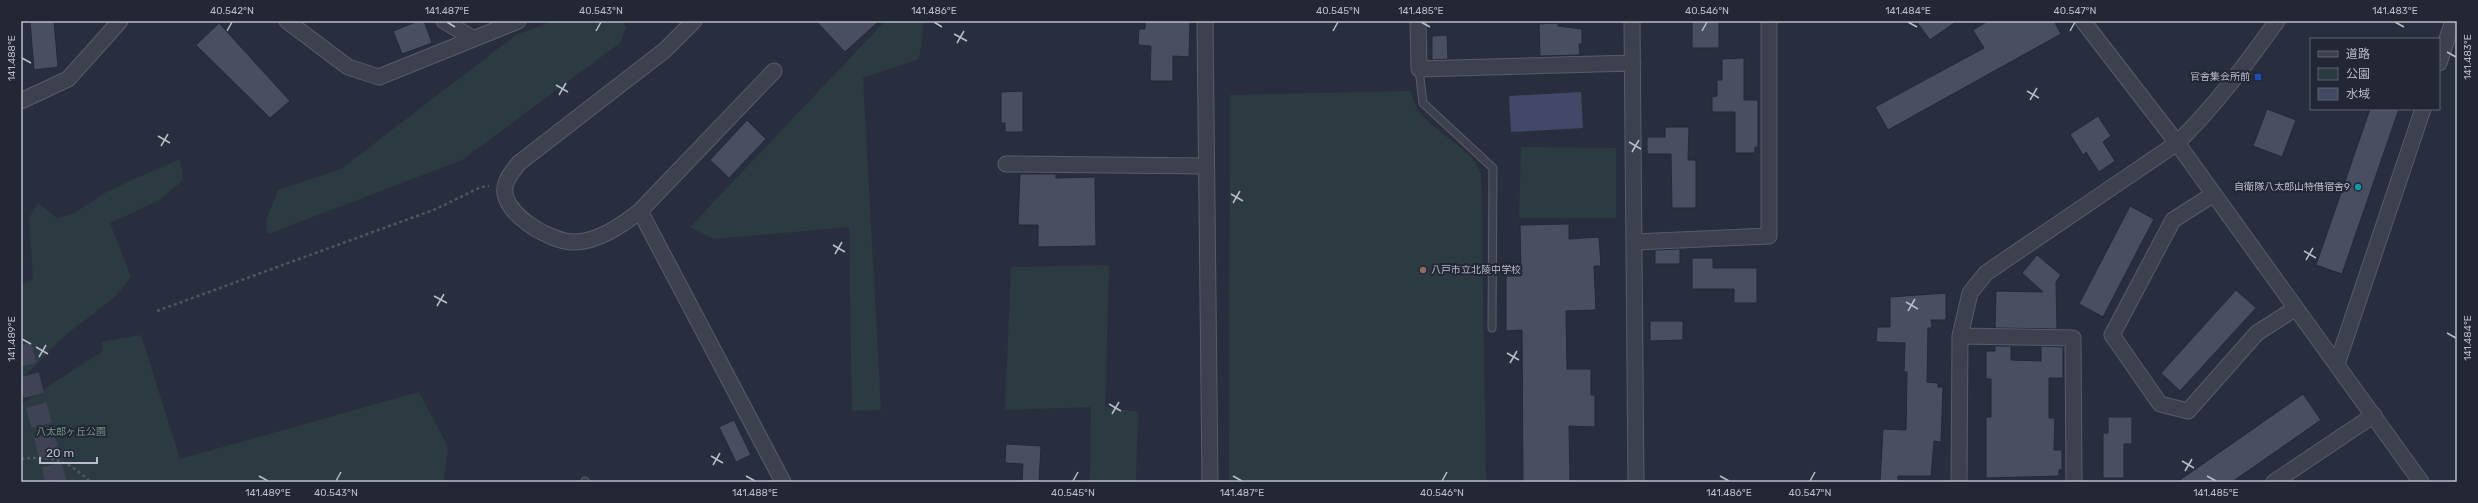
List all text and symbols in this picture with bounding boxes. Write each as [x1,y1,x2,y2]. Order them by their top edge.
text: 40.542°N [210,5,254,17]
text: 141.487°E [425,5,469,17]
text: 40.543°N [579,5,623,17]
text: 141.486°E [911,5,957,17]
text: 40.545°N [1316,5,1360,17]
text: 141.485°E [1398,5,1444,17]
text: 40.546°N [1685,5,1729,17]
text: 141.484°E [1885,5,1931,17]
text: 40.547°N [2054,5,2096,17]
text: 141.483°E [2372,5,2418,17]
text: 141.483°E [2462,34,2474,80]
text: 141.488°E [6,35,18,81]
legend [2310,38,2440,110]
text: 道路 [2346,47,2370,61]
text: 公園 [2346,67,2370,81]
place label: 官舎集会所前 [2190,71,2250,83]
marker: 官舎集会所前 [2253,72,2263,82]
text: 水域 [2346,87,2370,101]
place label: 自衛隊八太郎山特借宿舎9 [2234,181,2350,193]
marker: 自衛隊八太郎山特借宿舎9 [2353,182,2363,192]
place label: 八戸市立北陵中学校 [1431,264,1521,276]
marker: 八戸市立北陵中学校 [1418,265,1428,275]
text: 141.484°E [2462,315,2474,361]
text: 141.489°E [6,316,18,362]
park label: 八太郎ヶ丘公園 [36,426,106,438]
scale bar [40,439,97,465]
text: 20 m [46,446,74,460]
text: 141.489°E [245,487,291,499]
text: 40.543°N [314,487,358,499]
text: 141.488°E [732,487,778,499]
text: 40.545°N [1051,487,1095,499]
text: 141.487°E [1220,487,1264,499]
text: 40.546°N [1420,487,1464,499]
text: 141.486°E [1706,487,1752,499]
text: 40.547°N [1789,487,1831,499]
text: 141.485°E [2193,487,2239,499]

